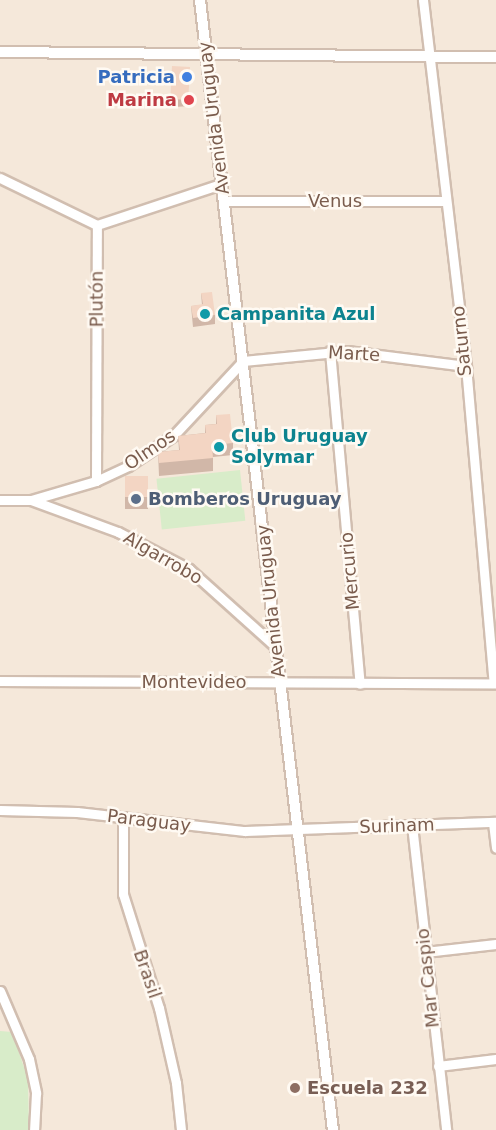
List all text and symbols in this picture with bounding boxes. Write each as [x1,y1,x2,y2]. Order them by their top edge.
street label: Avenida Uruguay [194,40,234,196]
place label: Patricia [98,66,175,88]
marker: Patricia [180,70,194,84]
place label: Marina [107,89,177,111]
marker: Marina [182,93,196,107]
street label: Venus [308,190,362,212]
street label: Plutón [86,271,108,327]
place label: Campanita Azul [217,303,376,325]
street label: Saturno [448,305,476,377]
marker: Campanita Azul [198,307,212,321]
street label: Marte [327,342,381,366]
street label: Olmos [120,425,180,475]
place label: Club Uruguay Solymar [231,426,368,468]
marker: Club Uruguay Solymar [212,440,226,454]
place label: Bomberos Uruguay [148,488,341,510]
marker: Bomberos Uruguay [129,492,143,506]
street label: Avenida Uruguay [252,523,290,679]
street label: Algarrobo [120,527,206,589]
street label: Mercurio [336,531,364,611]
street label: Montevideo [141,671,247,693]
street label: Paraguay [106,805,192,837]
street label: Surinam [359,814,435,838]
street label: Mar Caspio [412,927,444,1029]
street label: Brasil [129,947,165,1001]
place label: Escuela 232 [307,1077,428,1099]
marker: Escuela 232 [288,1081,302,1095]

